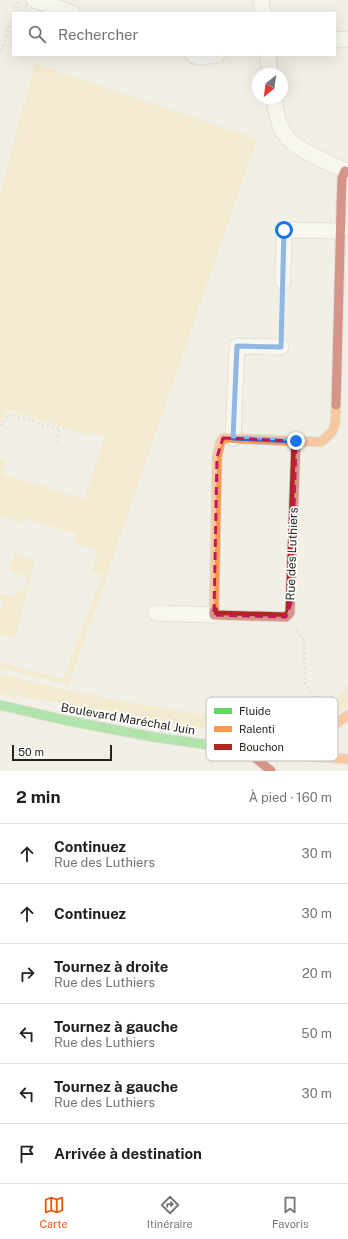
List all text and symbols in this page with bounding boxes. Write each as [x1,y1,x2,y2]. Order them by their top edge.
search box [12,12,336,56]
icon: search [26,23,48,45]
text: Rechercher [58,26,138,43]
north arrow [252,68,288,104]
route start [275,221,293,239]
route end [287,432,305,450]
street label: Rue des Luthiers [283,507,301,601]
legend [206,697,338,761]
street label: Boulevard Maréchal Juin [60,700,196,738]
text: Fluide [239,705,271,717]
text: Ralenti [239,723,275,735]
text: Bouchon [239,741,284,753]
scale bar [12,743,112,762]
text: 50 m [18,746,44,758]
text: 2 min [16,787,61,807]
text: À pied · 160 m [249,790,332,805]
text: Continuez [54,838,126,855]
icon: ahead [16,843,38,865]
text: 30 m [302,846,332,861]
text: Rue des Luthiers [54,855,155,870]
icon: ahead [16,903,38,925]
text: Continuez [54,905,126,922]
text: 30 m [302,906,332,921]
text: Tournez à droite [54,958,168,975]
icon: right [16,963,38,985]
text: 20 m [302,966,332,981]
text: Rue des Luthiers [54,975,155,990]
text: Tournez à gauche [54,1018,178,1035]
icon: left [16,1023,38,1045]
text: 50 m [301,1026,332,1041]
text: Rue des Luthiers [54,1035,155,1050]
text: Tournez à gauche [54,1078,178,1095]
icon: left [16,1083,38,1105]
text: 30 m [302,1086,332,1101]
text: Rue des Luthiers [54,1095,155,1110]
icon: arrive [16,1143,38,1165]
text: Arrivée à destination [54,1145,202,1162]
tab: Carte [40,1194,68,1230]
tab: Itinéraire [147,1194,193,1230]
tab: Favoris [272,1194,308,1230]

